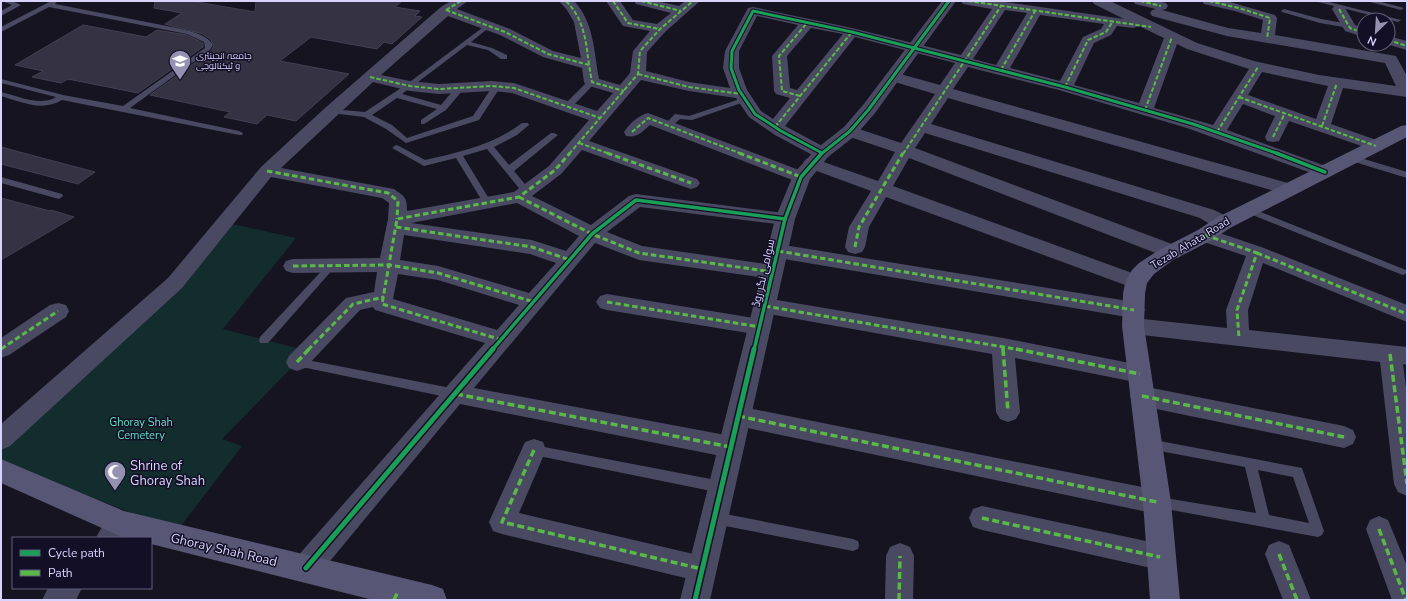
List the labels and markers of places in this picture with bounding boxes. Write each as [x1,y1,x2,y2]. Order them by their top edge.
school or university icon: جامعہ انجینئری و ٹیکنالوجی [167,48,193,81]
place label: جامعہ انجینئری و ٹیکنالوجی [196,50,252,72]
place label: Shrine of Ghoray Shah [130,457,205,490]
mosque icon: Shrine of Ghoray Shah [102,459,128,492]

